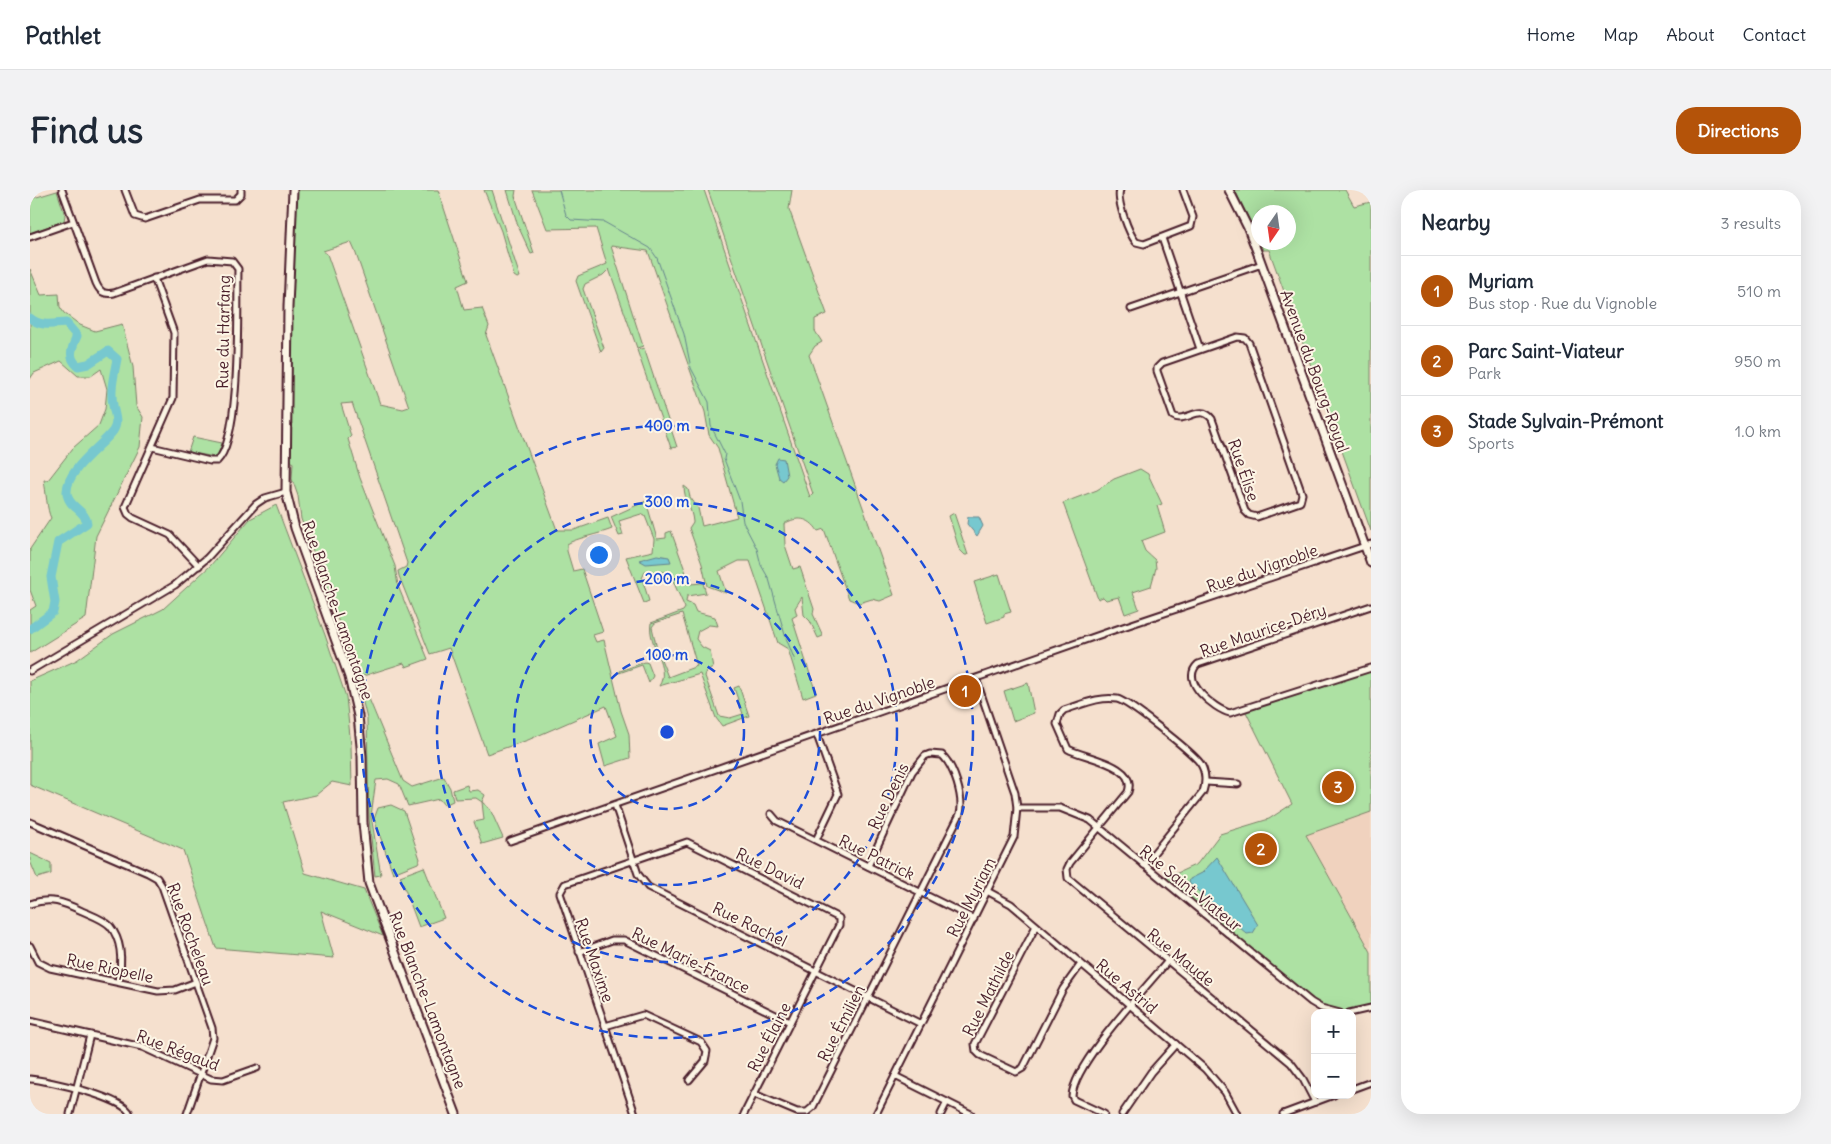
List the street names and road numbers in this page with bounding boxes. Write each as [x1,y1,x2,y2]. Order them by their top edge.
street label: Rue du Harfang [212,275,234,389]
street label: Avenue du Bourg-Royal [1276,287,1354,455]
street label: Rue Élise [1224,436,1264,504]
street label: Rue Blanche-Lamontagne [298,518,378,702]
street label: Rue du Vignoble [1204,540,1320,596]
street label: Rue Maurice-Déry [1197,599,1329,661]
street label: Rue du Vignoble [821,672,937,728]
street label: Rue Denis [863,759,913,833]
street label: Rue Patrick [836,830,918,884]
street label: Rue Saint-Viateur [1136,840,1247,936]
street label: Rue David [733,843,807,893]
street label: Rue Myriam [942,854,1000,940]
street label: Rue Rocheleau [163,880,219,988]
street label: Rue Rachel [709,897,791,951]
street label: Rue Blanche-Lamontagne [385,909,471,1091]
street label: Rue Maxime [571,915,619,1005]
street label: Rue Marie-France [629,923,753,997]
street label: Rue Maude [1143,924,1219,990]
street label: Rue Mathilde [958,947,1018,1039]
street label: Rue Riopelle [65,949,155,987]
street label: Rue Astrid [1092,954,1162,1018]
street label: Rue Émilien [813,981,869,1065]
street label: Rue Élaine [743,999,795,1075]
street label: Rue Régaud [134,1025,222,1075]

